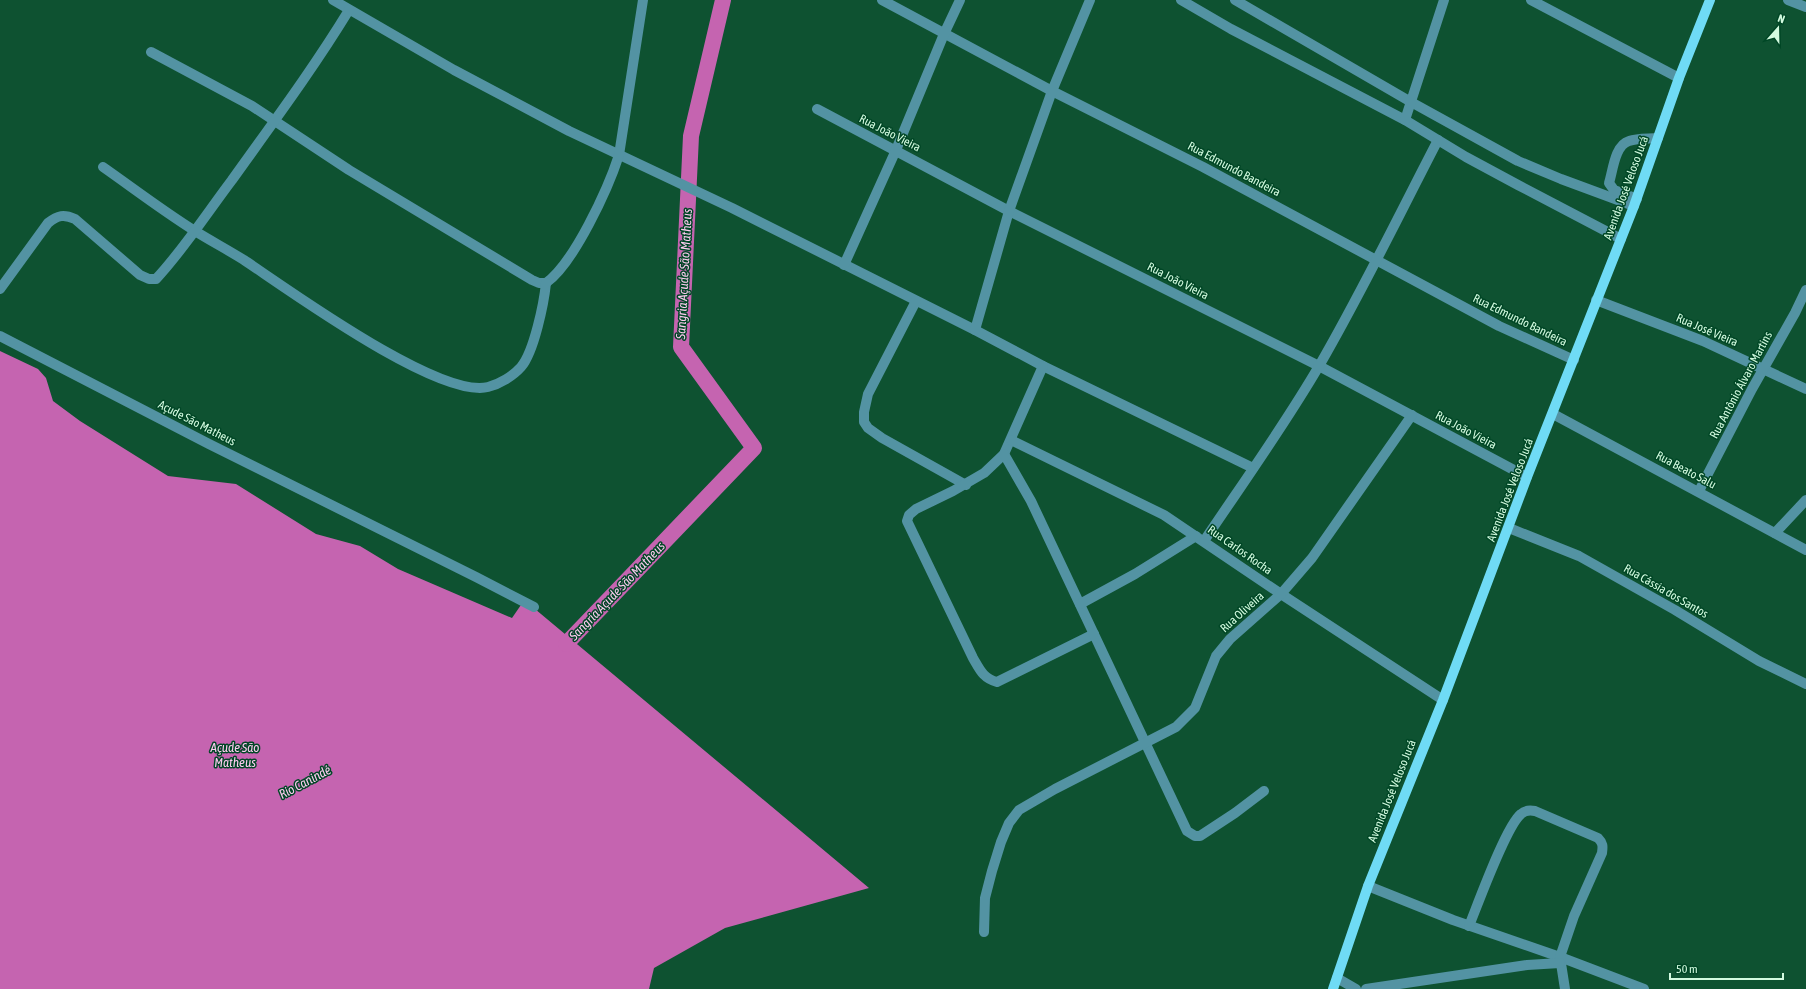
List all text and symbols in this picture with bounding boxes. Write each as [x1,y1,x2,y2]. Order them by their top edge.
north arrow [1758,8,1798,48]
text: N [1776,12,1787,25]
street label: Rua João Vieira [857,112,923,154]
street label: Avenida José Veloso Jucá [1601,134,1651,242]
street label: Rua Edmundo Bandeira [1185,139,1283,199]
water label: Sangria Açude São Matheus [673,208,695,341]
street label: Rua João Vieira [1145,260,1211,302]
street label: Rua Edmundo Bandeira [1471,291,1569,349]
street label: Rua José Vieira [1674,311,1740,349]
street label: Rua Antônio Álvaro Martins [1707,329,1775,441]
street label: Açude São Matheus [156,397,238,449]
street label: Rua João Vieira [1433,408,1499,452]
street label: Avenida José Veloso Jucá [1484,436,1536,544]
street label: Rua Beato Salu [1654,448,1719,492]
street label: Rua Carlos Rocha [1205,523,1275,577]
water label: Sangria Açude São Matheus [565,538,668,644]
street label: Rua Cássia dos Santos [1621,561,1711,621]
street label: Rua Oliveira [1217,589,1267,635]
street label: Avenida José Veloso Jucá [1365,738,1419,844]
water label: Açude São Matheus [210,740,259,770]
water label: Rio Canindé [276,762,334,802]
scale bar [1670,955,1783,981]
text: 50 m [1676,962,1698,976]

